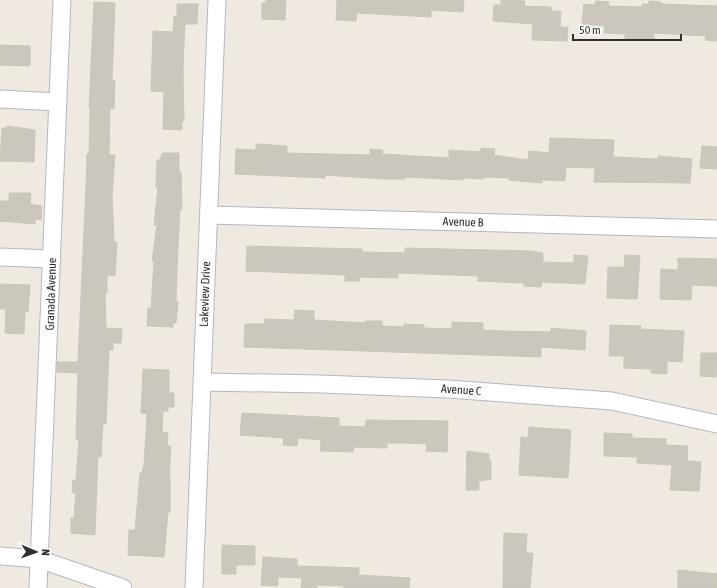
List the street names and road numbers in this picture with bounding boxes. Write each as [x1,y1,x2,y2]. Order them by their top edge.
street label: Avenue B [442,214,484,230]
street label: Granada Avenue [43,257,59,331]
street label: Lakeview Drive [197,261,213,327]
street label: Avenue C [440,382,482,398]

